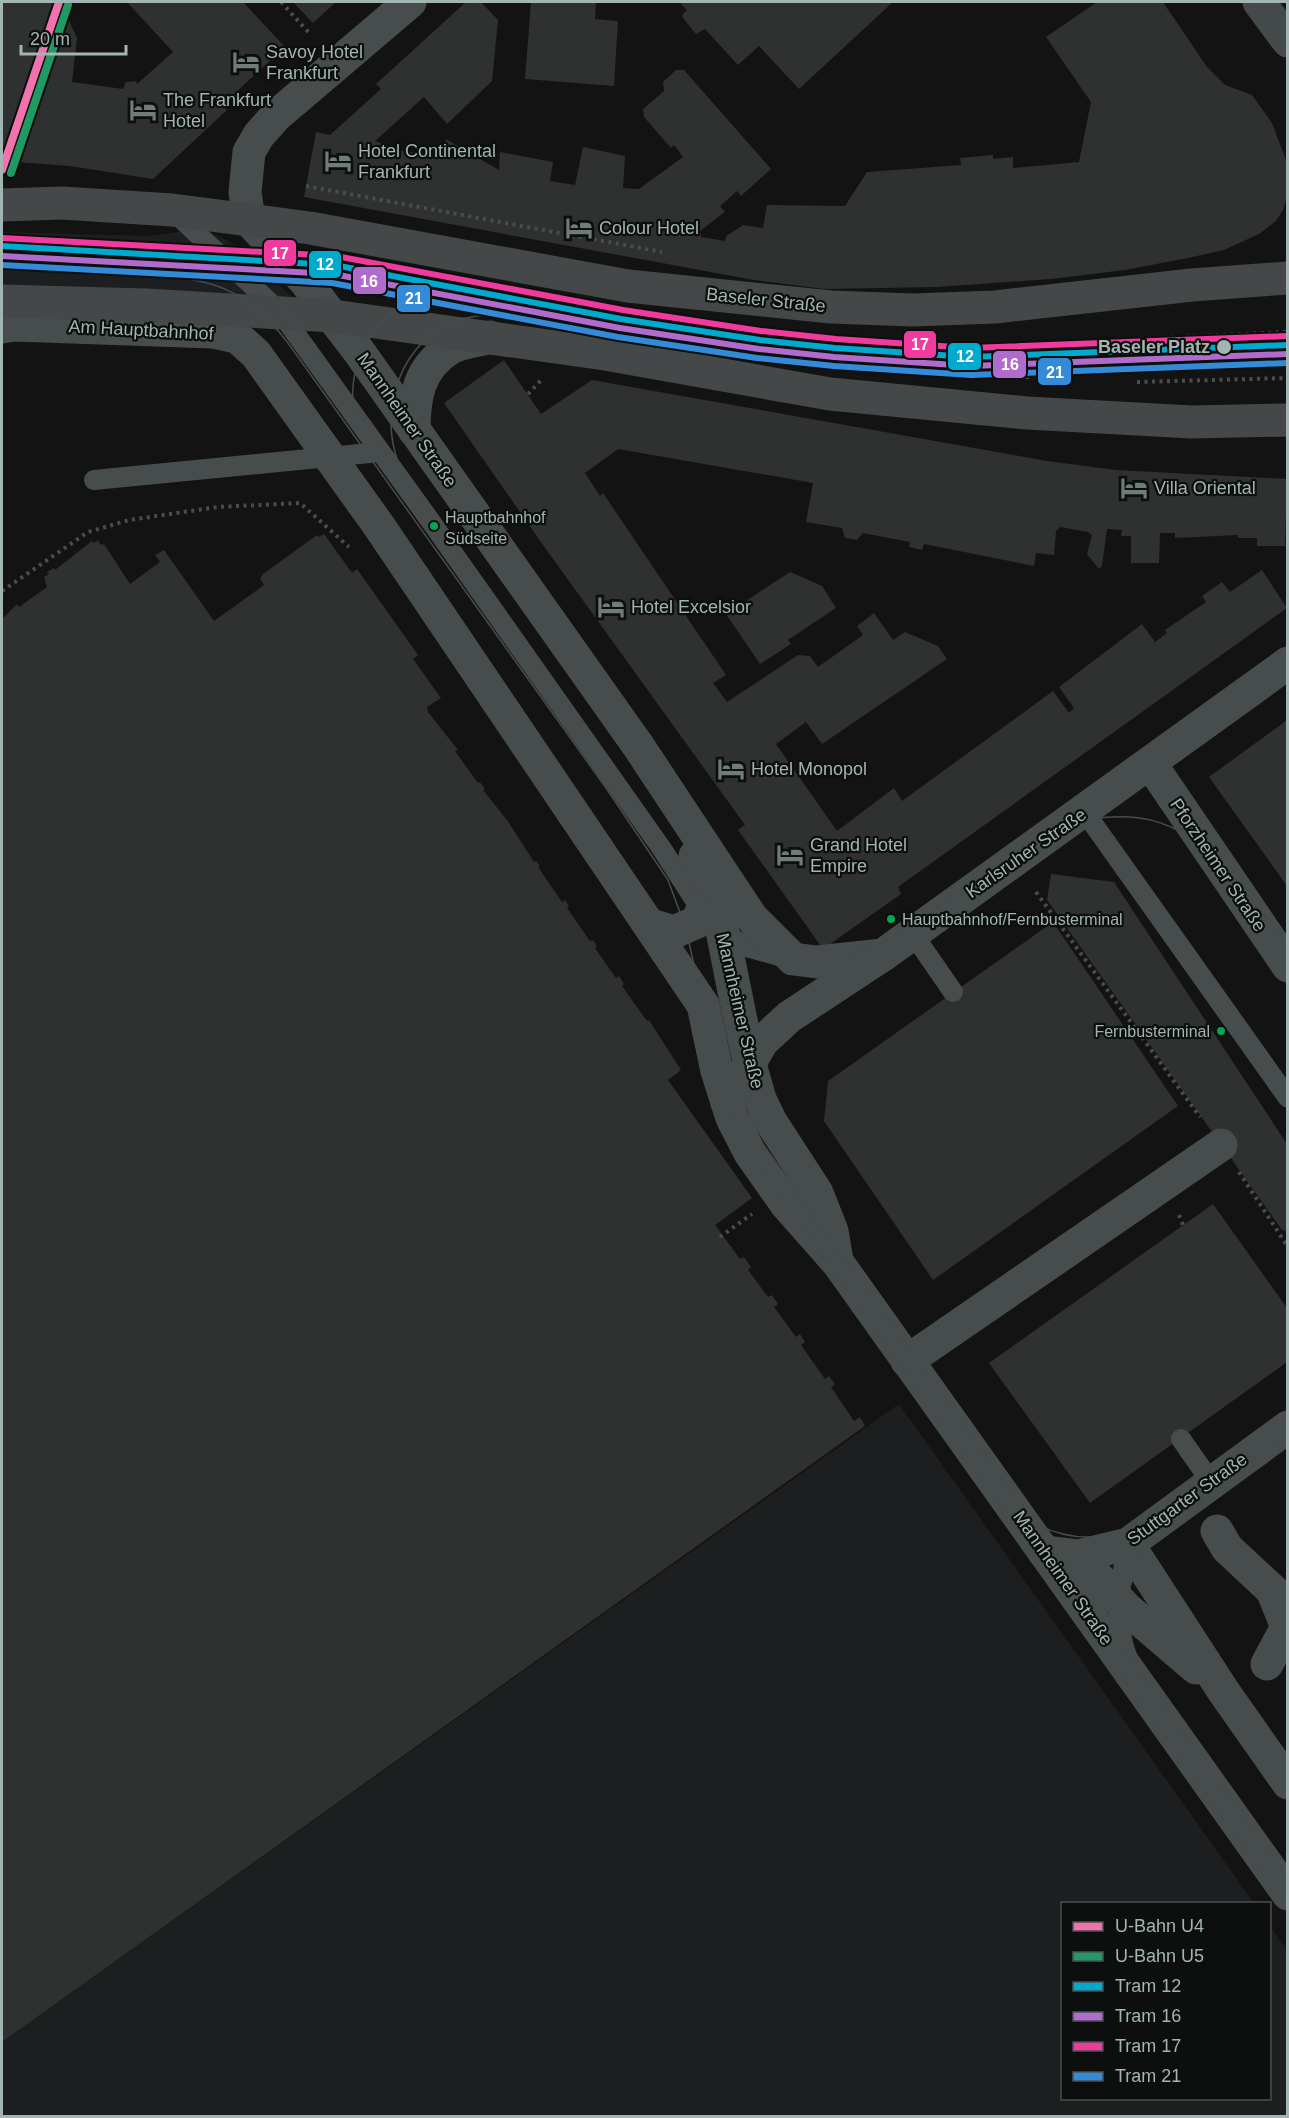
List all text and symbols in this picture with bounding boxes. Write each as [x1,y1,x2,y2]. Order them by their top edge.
scale bar [21,18,126,56]
text: 20 m [30,29,70,49]
place label: Savoy Hotel Frankfurt [266,42,363,83]
hotel icon: Savoy Hotel Frankfurt [231,47,261,77]
place label: The Frankfurt Hotel [163,90,271,131]
hotel icon: The Frankfurt Hotel [128,95,158,125]
place label: Hotel Continental Frankfurt [358,141,496,182]
hotel icon: Hotel Continental Frankfurt [323,146,353,176]
hotel icon: Colour Hotel [564,213,594,243]
place label: Colour Hotel [599,218,699,238]
line badge: 17 [263,239,297,267]
text: 17 [271,245,289,262]
line badge: 12 [308,250,342,279]
text: 12 [316,256,334,273]
line badge: 16 [352,266,387,295]
text: 16 [360,273,378,290]
line badge: 21 [396,284,431,313]
street label: Baseler Straße [705,284,827,316]
text: 21 [405,290,423,307]
street label: Am Hauptbahnhof [68,316,215,344]
line badge: 17 [903,330,937,359]
text: 17 [911,336,929,353]
place label: Baseler Platz [1098,337,1210,357]
marker: Baseler Platz [1215,338,1233,356]
line badge: 12 [947,342,982,371]
text: 12 [956,348,974,365]
street label: Mannheimer Straße [353,349,461,491]
line badge: 16 [992,350,1027,379]
text: 16 [1001,356,1019,373]
line badge: 21 [1037,357,1072,386]
text: 21 [1046,364,1064,381]
hotel icon: Villa Oriental [1119,473,1149,503]
place label: Villa Oriental [1154,478,1256,498]
place label: Hauptbahnhof Südseite [445,509,546,547]
marker: Hauptbahnhof Südseite [428,520,440,532]
hotel icon: Hotel Excelsior [596,592,626,622]
place label: Hotel Excelsior [631,597,751,617]
hotel icon: Hotel Monopol [716,754,746,784]
place label: Hotel Monopol [751,759,867,779]
street label: Pforzheimer Straße [1166,795,1270,935]
street label: Karlsruher Straße [962,804,1090,902]
place label: Grand Hotel Empire [810,835,907,876]
hotel icon: Grand Hotel Empire [775,840,805,870]
place label: Hauptbahnhof/Fernbusterminal [902,911,1123,928]
marker: Hauptbahnhof/Fernbusterminal [885,913,897,925]
street label: Mannheimer Straße [712,931,768,1091]
place label: Fernbusterminal [1094,1023,1210,1040]
marker: Fernbusterminal [1215,1025,1227,1037]
street label: Stuttgarter Straße [1123,1449,1251,1549]
street label: Mannheimer Straße [1009,1507,1117,1649]
legend [1061,1902,1271,2100]
text: U-Bahn U4 [1115,1916,1204,1936]
text: U-Bahn U5 [1115,1946,1204,1966]
text: Tram 12 [1115,1976,1181,1996]
text: Tram 16 [1115,2006,1181,2026]
text: Tram 17 [1115,2036,1181,2056]
text: Tram 21 [1115,2066,1181,2086]

